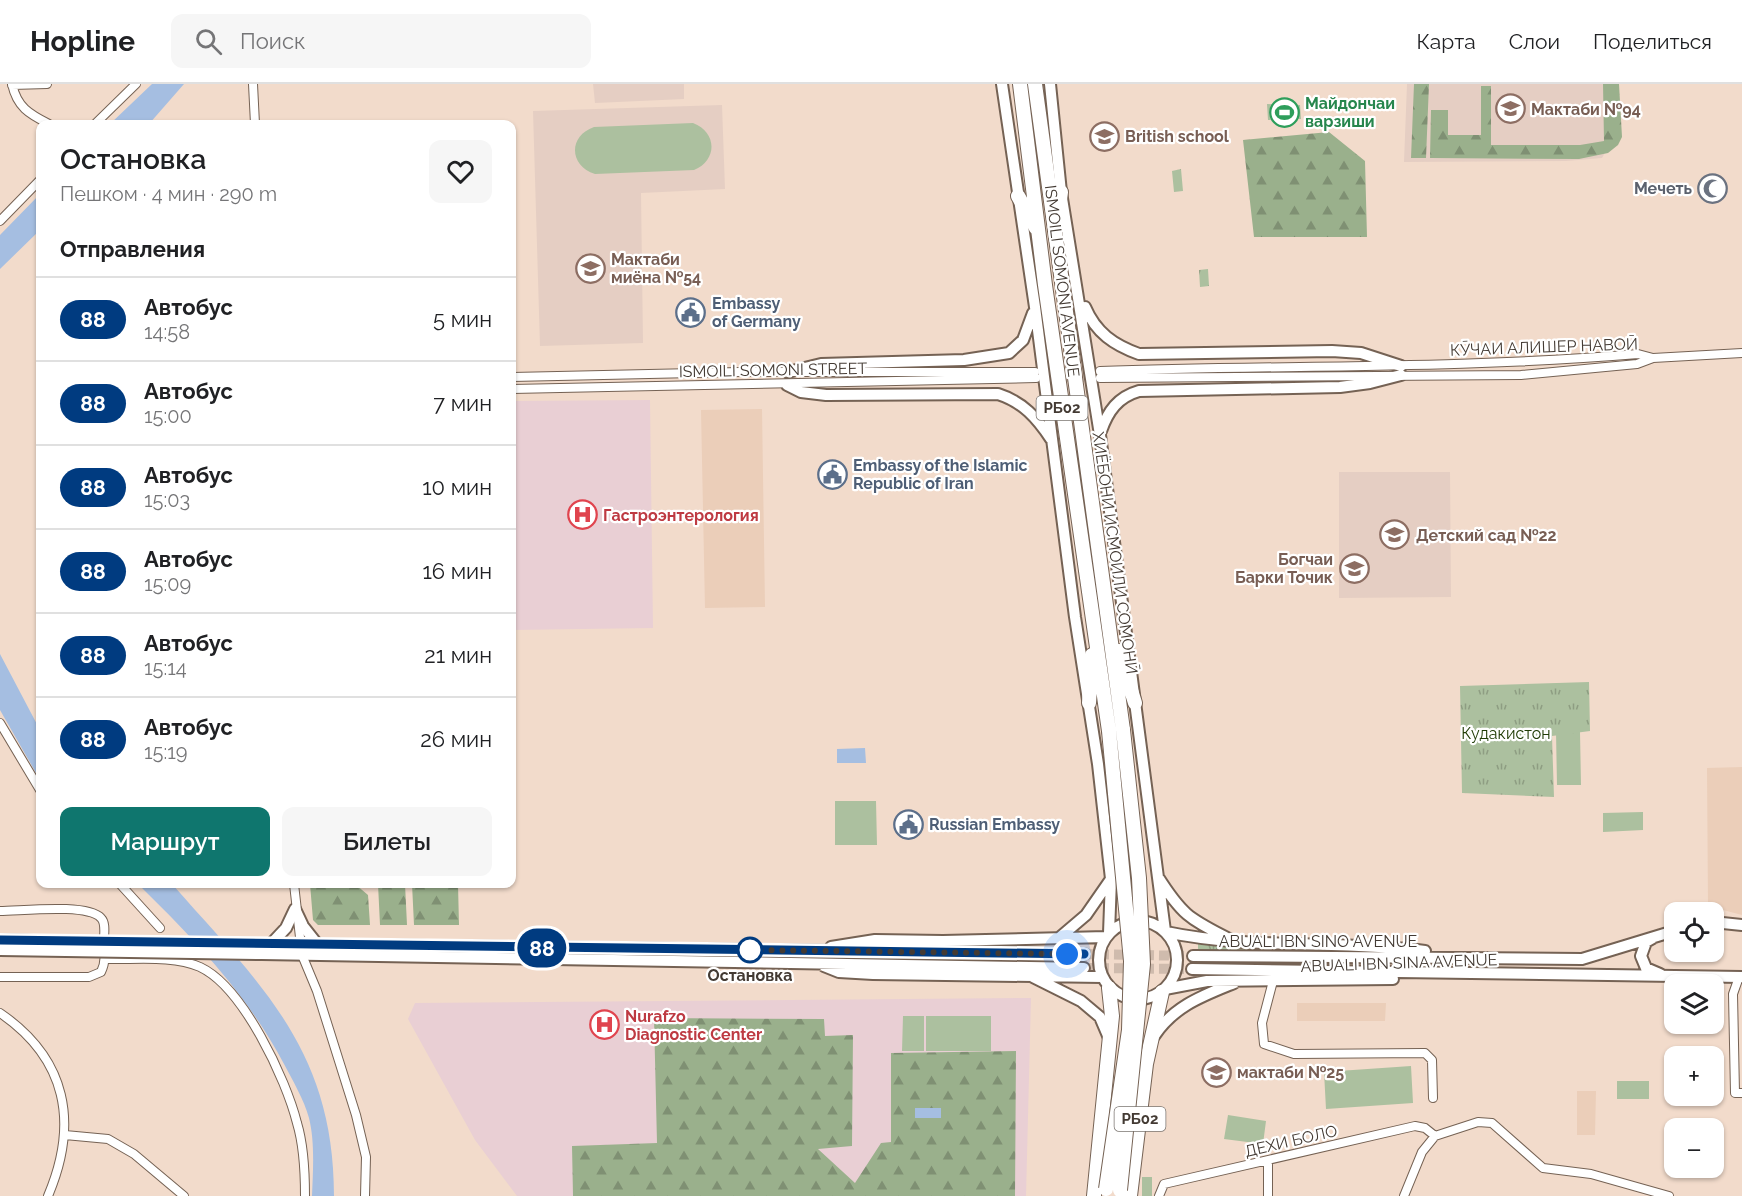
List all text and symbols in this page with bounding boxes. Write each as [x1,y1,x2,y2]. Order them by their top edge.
search box [171,14,591,68]
text: Hopline [30,25,135,58]
icon: search [192,25,225,58]
text: Поиск [240,28,305,54]
text: Карта [1417,29,1476,54]
text: Слои [1509,29,1560,54]
text: Поделиться [1593,29,1712,54]
school or university icon: Мактаби №94 [1494,93,1526,125]
place label: Майдончаи варзиши [1305,94,1395,131]
sports icon: Майдончаи варзиши [1268,96,1300,128]
place label: Мактаби №94 [1531,100,1641,119]
school or university icon: British school [1088,120,1120,152]
place label: British school [1125,127,1230,146]
button: heart [429,140,492,203]
text: Остановка [60,143,206,176]
mosque icon: Мечеть [1697,172,1729,204]
place label: Мечеть [1634,179,1692,198]
text: Пешком · 4 мин · 290 m [60,182,277,206]
street label: ISMOILI SOMONI AVENUE [1041,184,1083,378]
text: Отправления [60,236,205,262]
place label: Мактаби миёна №54 [611,250,701,287]
school or university icon: Мактаби миёна №54 [574,252,606,284]
text: Автобус [144,294,233,320]
place label: Embassy of Germany [712,294,801,331]
public building icon: Embassy of Germany [675,296,707,328]
text: 5 мин [433,306,492,332]
text: 88 [80,307,106,332]
text: 14:58 [144,320,190,344]
street label: КӮЧАИ АЛИШЕР НАВОӢ [1450,334,1638,360]
street label: ISMOILI SOMONI STREET [679,359,868,381]
text: Автобус [144,378,233,404]
text: 7 мин [433,390,492,416]
text: 88 [80,391,106,416]
road number: РБ02 [1036,396,1088,420]
text: 15:00 [144,404,192,428]
street label: ХИЁБОНИ ИСМОИЛИ СОМОНӢ [1089,430,1142,675]
place label: Embassy of the Islamic Republic of Iran [853,456,1028,493]
public building icon: Embassy of the Islamic Republic of Iran [816,458,848,490]
text: Автобус [144,462,233,488]
text: 10 мин [422,474,492,500]
text: 88 [80,475,106,500]
text: 15:03 [144,488,190,512]
hospital icon: Гастроэнтерология [566,499,598,531]
place label: Гастроэнтерология [603,506,759,525]
school or university icon: Детский сад №22 [1379,519,1411,551]
place label: Детский сад №22 [1416,526,1556,545]
text: Автобус [144,546,233,572]
place label: Богчаи Барки Точик [1235,550,1333,587]
school or university icon: Богчаи Барки Точик [1338,552,1370,584]
text: 16 мин [422,558,492,584]
text: 88 [80,559,106,584]
text: 15:09 [144,572,191,596]
text: Автобус [144,630,233,656]
text: 21 мин [424,642,492,668]
text: 88 [80,643,106,668]
text: 15:14 [144,656,187,680]
text: Автобус [144,714,233,740]
park label: Кудакистон [1461,724,1551,743]
text: 26 мин [420,726,492,752]
text: 88 [80,727,106,752]
text: 15:19 [144,740,188,764]
button: Маршрут [60,807,270,876]
button: Билеты [282,807,492,876]
public building icon: Russian Embassy [892,808,924,840]
place label: Russian Embassy [929,815,1060,834]
map controls [1664,902,1724,1178]
button: locate [1664,902,1724,962]
line badge: 88 [515,928,569,968]
street label: ABUALI IBN SINO AVENUE [1219,932,1418,951]
text: 88 [529,936,555,961]
marker: Остановка [737,937,763,963]
your location [1052,939,1082,969]
street label: ABUALI IBN SINA AVENUE [1300,950,1498,976]
place label: Остановка [708,966,792,985]
button: layers [1664,974,1724,1034]
place label: Nurafzo Diagnostic Center [625,1007,762,1044]
hospital icon: Nurafzo Diagnostic Center [588,1009,620,1041]
button: + [1664,1046,1724,1106]
school or university icon: мактаби №25 [1200,1056,1232,1088]
place label: мактаби №25 [1237,1063,1344,1082]
road number: РБ02 [1114,1107,1166,1131]
button: − [1664,1118,1724,1178]
street label: ДЕХИ БОЛО [1243,1121,1339,1161]

